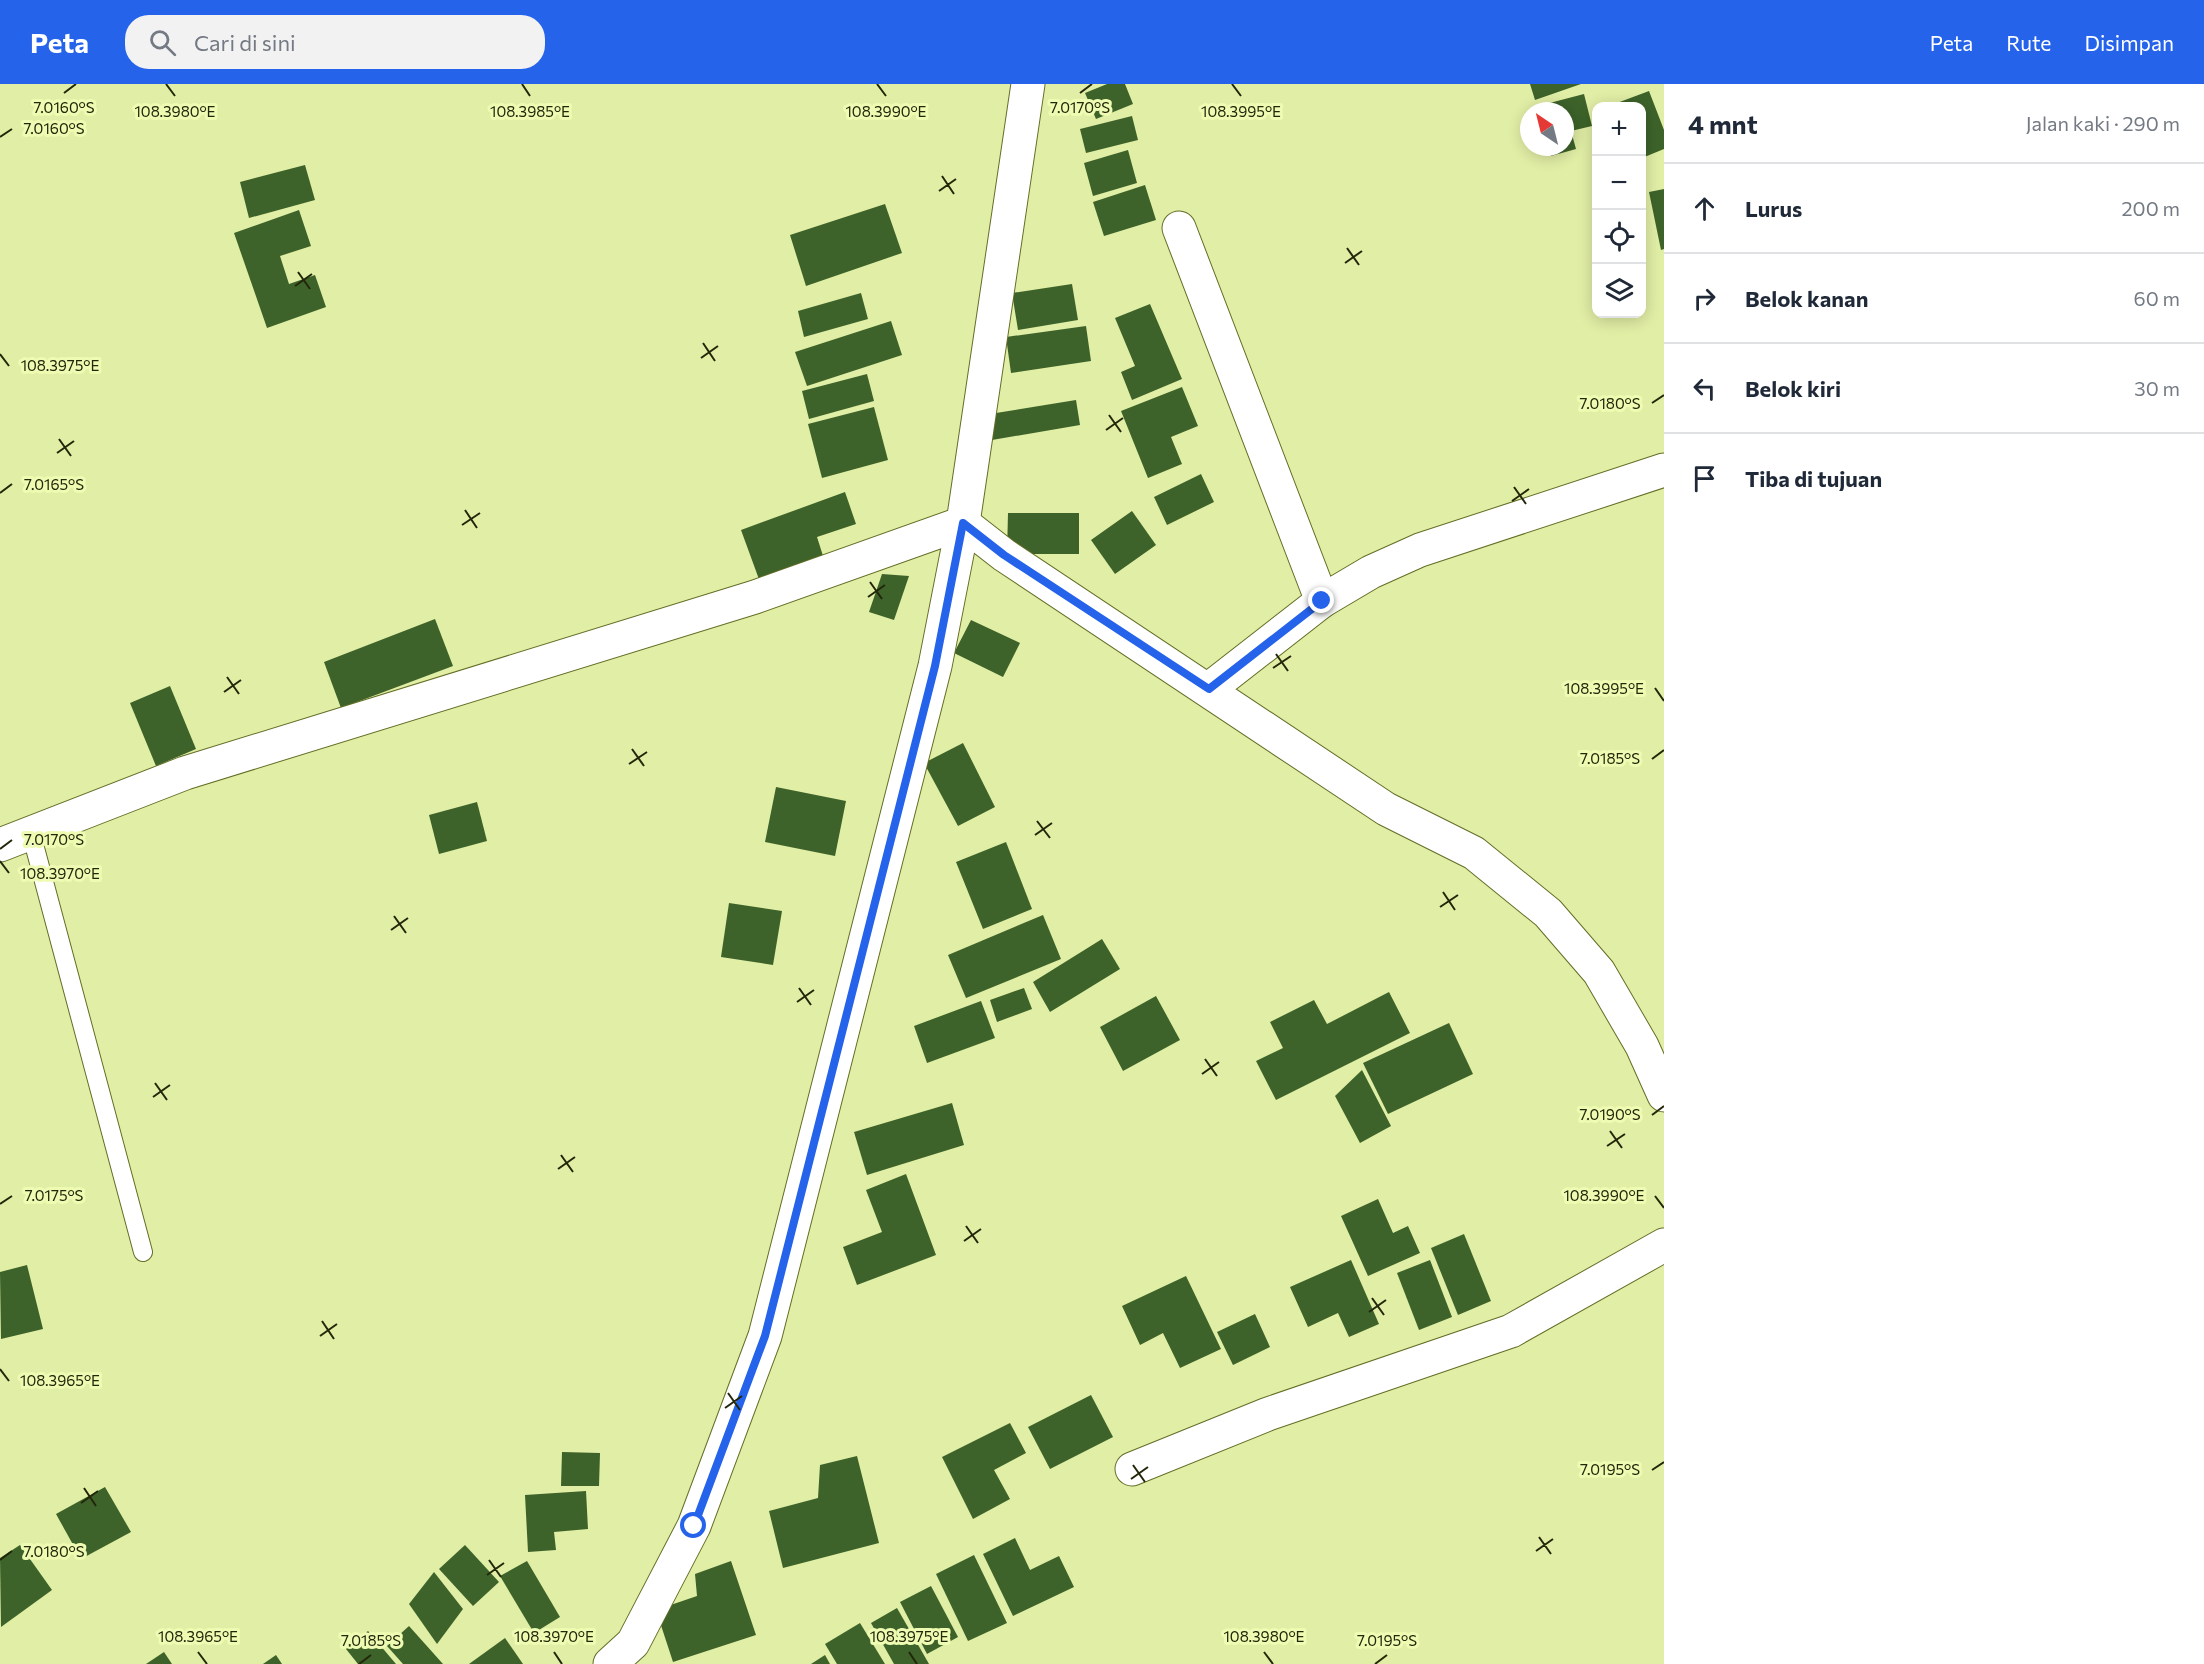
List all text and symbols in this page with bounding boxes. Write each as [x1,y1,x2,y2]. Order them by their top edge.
search box [125,15,545,69]
text: Peta [30,25,89,59]
icon: search [146,26,179,59]
text: Cari di sini [194,29,296,56]
text: Peta [1930,30,1973,55]
text: Rute [2006,30,2051,55]
text: Disimpan [2084,30,2174,55]
text: 7.0160°S [33,98,95,116]
text: 7.0170°S [1050,98,1110,116]
text: 108.3980°E [134,102,216,120]
text: 108.3985°E [490,102,570,120]
text: 108.3990°E [845,102,927,120]
text: 108.3995°E [1201,102,1281,120]
north arrow [1520,102,1574,156]
map controls [1592,102,1646,318]
button: + [1592,102,1646,156]
text: 4 mnt [1688,108,1758,139]
text: Jalan kaki · 290 m [2026,111,2180,135]
text: 7.0160°S [23,119,85,137]
button: − [1592,156,1646,210]
icon: ahead [1688,192,1721,225]
text: Lurus [1745,195,1802,222]
text: 200 m [2122,196,2180,220]
button: locate [1592,210,1646,264]
button: layers [1592,264,1646,318]
icon: right [1688,282,1721,315]
text: Belok kanan [1745,285,1868,312]
text: 60 m [2134,286,2180,310]
text: 108.3975°E [21,356,99,374]
icon: left [1688,372,1721,405]
text: Belok kiri [1745,375,1841,402]
text: 30 m [2134,376,2180,400]
text: 7.0180°S [1579,394,1641,412]
icon: arrive [1688,462,1721,495]
text: Tiba di tujuan [1745,465,1882,492]
text: 7.0165°S [24,475,84,493]
route end [1308,587,1334,613]
text: 108.3995°E [1564,679,1644,697]
text: 7.0185°S [1580,749,1640,767]
text: 7.0170°S [24,830,84,848]
text: 108.3970°E [20,864,100,882]
text: 7.0190°S [1579,1105,1641,1123]
text: 7.0175°S [25,1186,84,1204]
text: 108.3990°E [1563,1186,1645,1204]
text: 108.3965°E [20,1371,100,1389]
text: 7.0195°S [1580,1460,1640,1478]
route start [680,1512,706,1538]
text: 7.0180°S [23,1542,85,1560]
text: 108.3965°E [158,1627,238,1645]
text: 108.3970°E [514,1627,594,1645]
text: 108.3975°E [870,1627,948,1645]
text: 108.3980°E [1223,1627,1305,1645]
text: 7.0185°S [341,1631,401,1649]
text: 7.0195°S [1357,1631,1417,1649]

